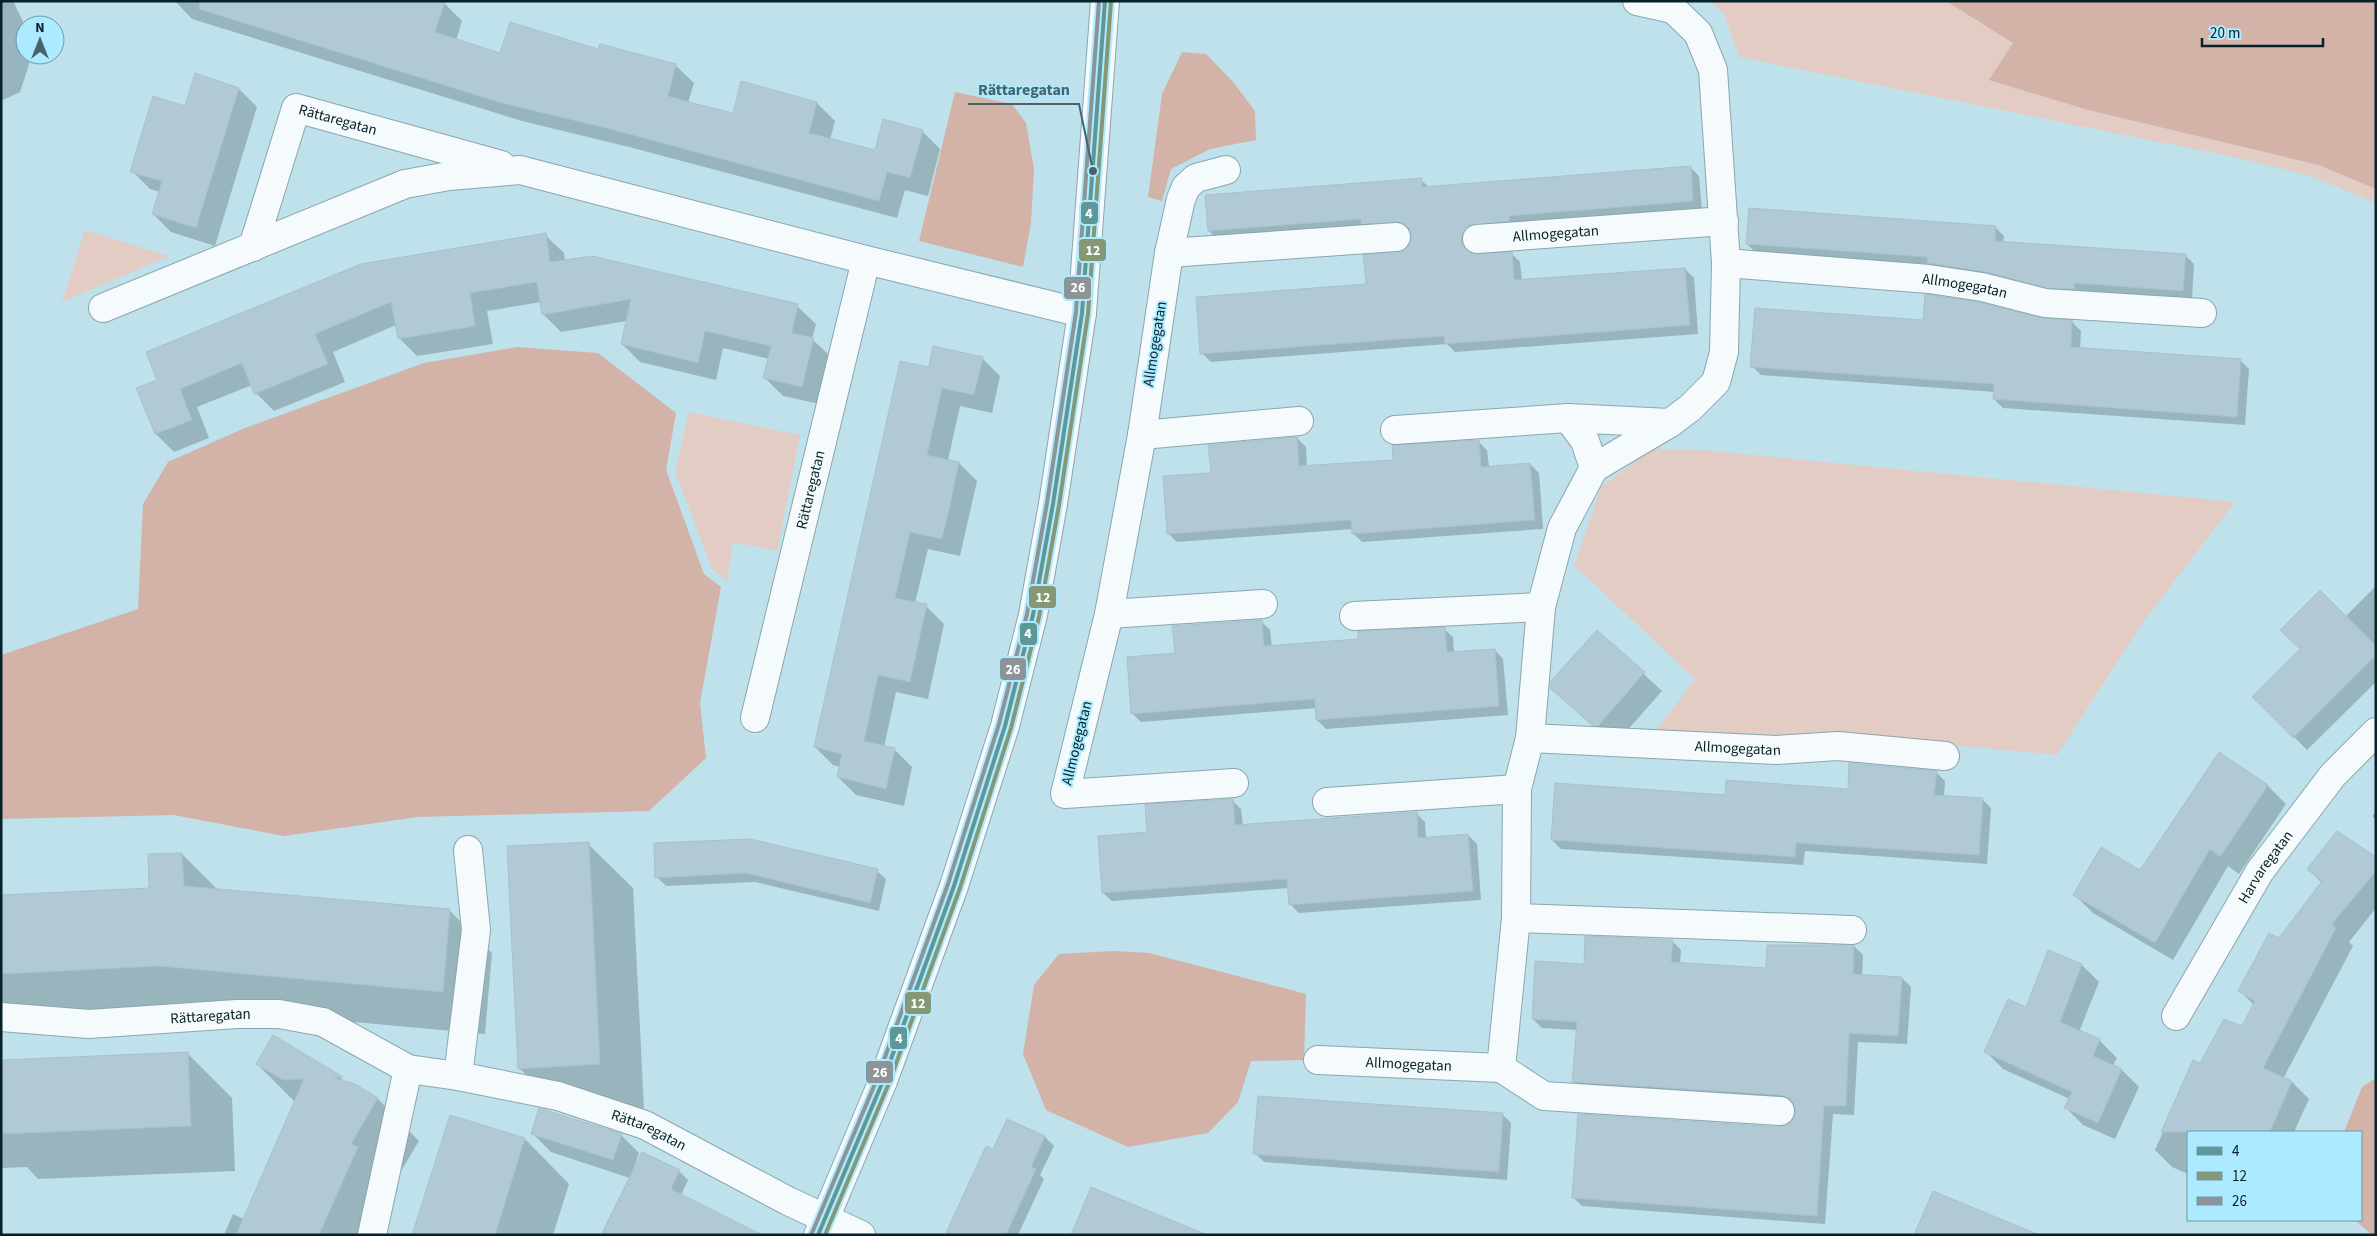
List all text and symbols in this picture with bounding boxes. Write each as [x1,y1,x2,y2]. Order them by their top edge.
north arrow [15,15,65,65]
scale bar [2202,15,2323,47]
text: N [35,18,45,38]
text: 20 m [2210,23,2240,44]
callout: Rättaregatan [968,73,1079,104]
text: Rättaregatan [978,79,1070,101]
street label: Rättaregatan [296,99,380,141]
line badge: 4 [1080,201,1099,225]
text: 4 [1085,204,1093,224]
street label: Allmogegatan [1512,220,1600,247]
line badge: 12 [1078,238,1107,262]
text: 12 [1086,241,1100,261]
street label: Allmogegatan [1921,268,2010,304]
line badge: 26 [1063,276,1092,300]
text: 26 [1071,278,1085,298]
street label: Allmogegatan [1138,300,1172,388]
street label: Rättaregatan [791,448,830,531]
line badge: 12 [1028,585,1057,609]
text: 12 [1036,588,1050,608]
line badge: 4 [1019,622,1038,646]
text: 4 [1024,624,1032,644]
line badge: 26 [999,657,1027,681]
text: 26 [1006,660,1020,680]
street label: Allmogegatan [1056,699,1098,787]
street label: Allmogegatan [1694,736,1782,761]
street label: Harvaregatan [2233,826,2298,907]
line badge: 12 [904,991,932,1015]
text: 12 [911,994,925,1014]
street label: Rättaregatan [170,1004,251,1029]
line badge: 4 [889,1026,908,1050]
text: 4 [895,1029,903,1049]
street label: Allmogegatan [1365,1052,1452,1076]
line badge: 26 [865,1060,894,1084]
text: 26 [873,1063,887,1083]
street label: Rättaregatan [609,1104,690,1156]
legend [2187,1131,2362,1221]
text: 4 [2232,1141,2240,1162]
text: 12 [2232,1166,2247,1187]
text: 26 [2232,1191,2247,1212]

